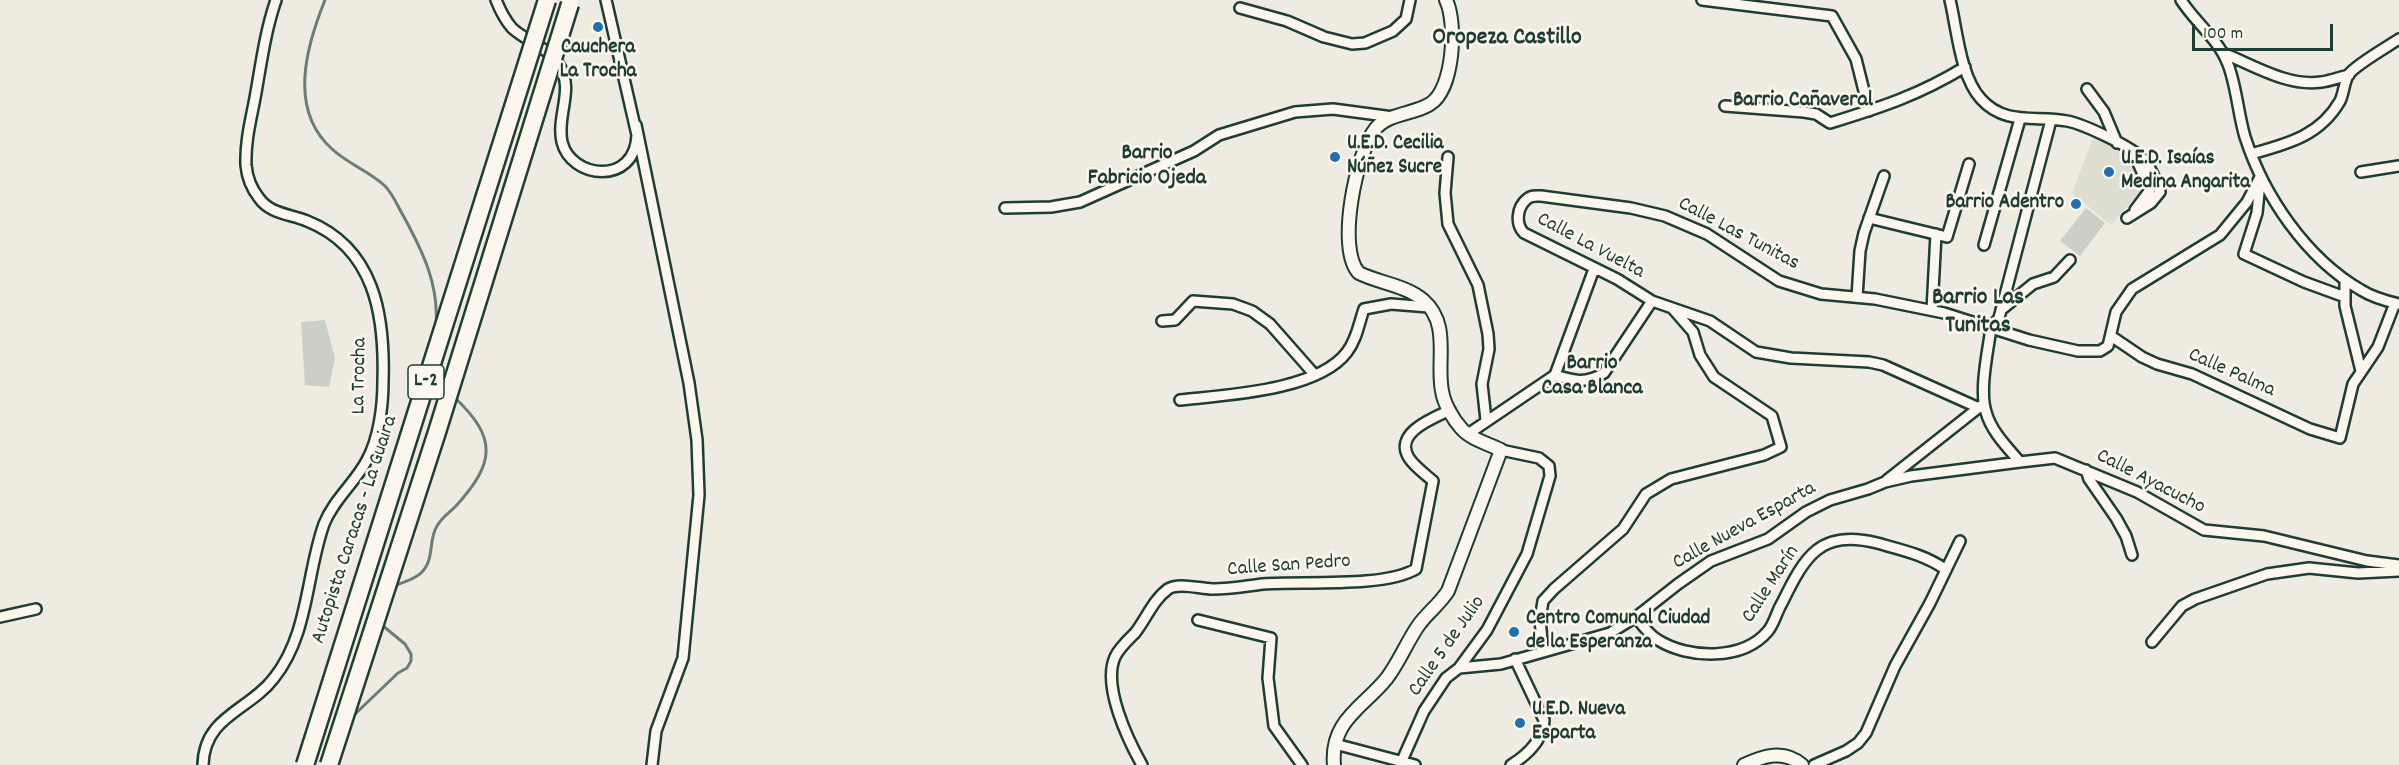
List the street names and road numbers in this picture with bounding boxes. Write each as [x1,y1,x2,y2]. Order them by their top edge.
street label: Calle Las Tunitas [1673,192,1803,278]
street label: Calle La Vuelta [1532,208,1648,286]
street label: La Trocha [348,337,374,415]
street label: Calle Palma [2183,344,2279,404]
road number: L-2 [408,365,444,399]
street label: Autopista Caracas - La Guaira [307,413,405,647]
street label: Calle Ayacucho [2091,445,2209,521]
street label: Calle Nueva Esparta [1669,477,1821,577]
street label: Calle Marín [1738,541,1806,629]
street label: Calle San Pedro [1226,550,1352,584]
street label: Calle 5 de Julio [1404,592,1492,702]

